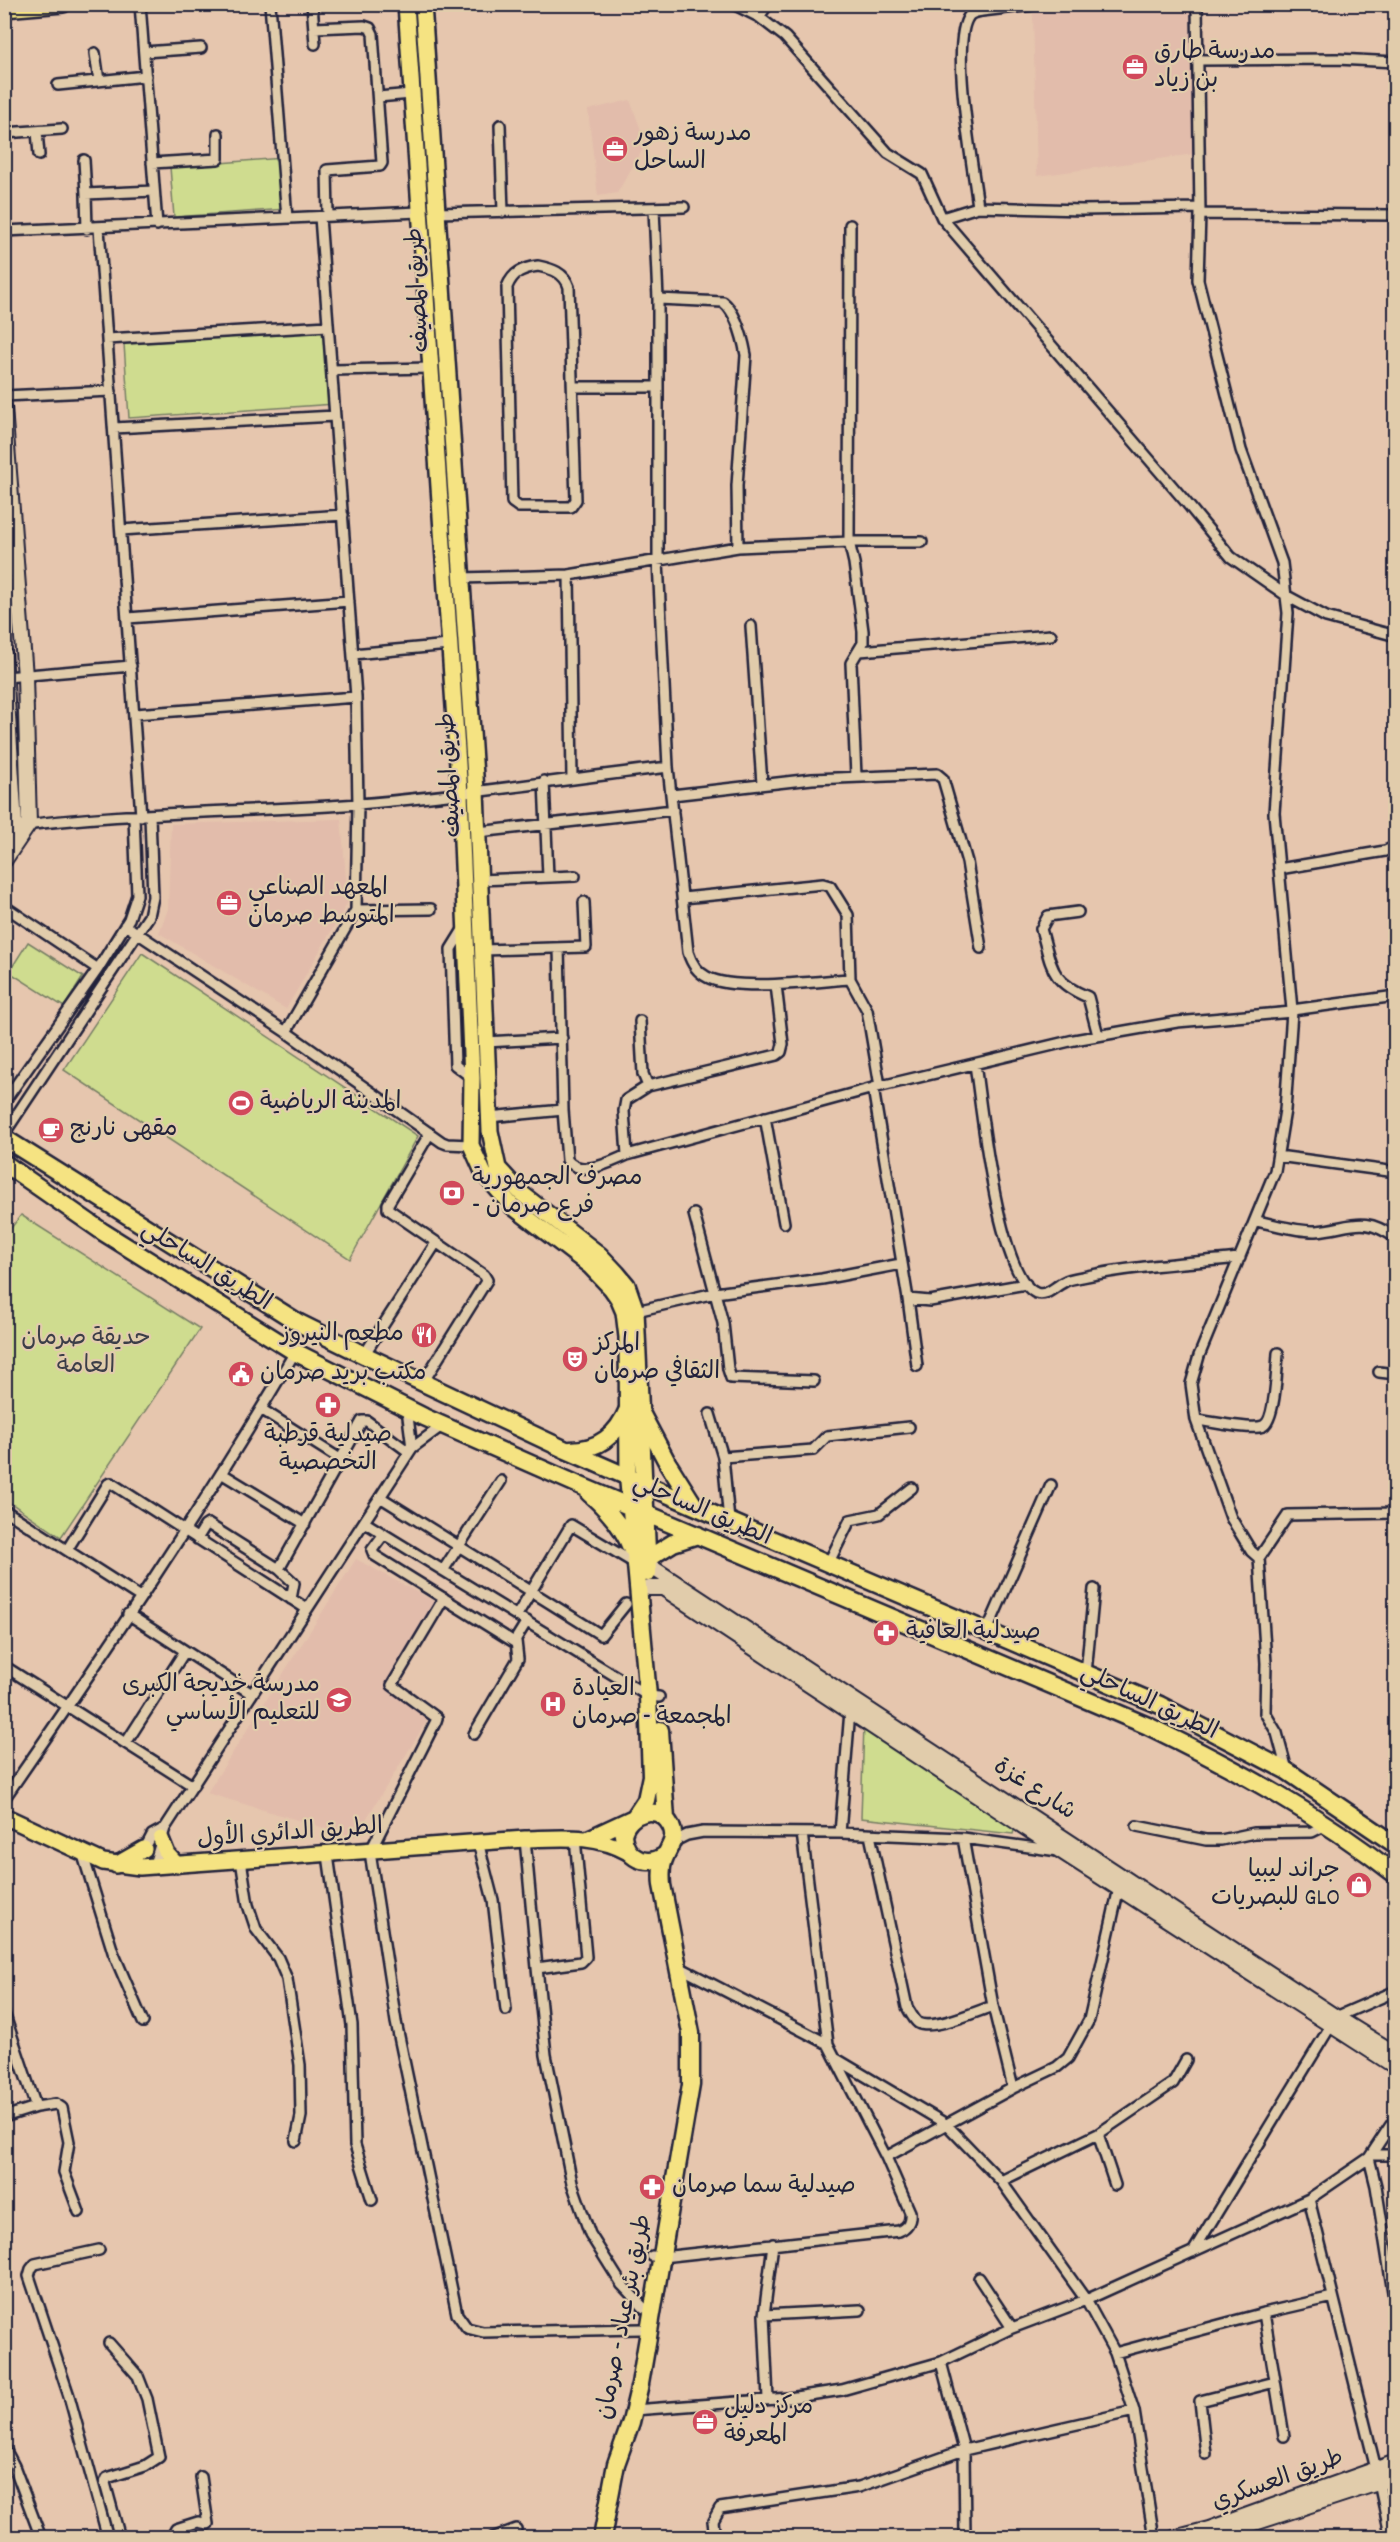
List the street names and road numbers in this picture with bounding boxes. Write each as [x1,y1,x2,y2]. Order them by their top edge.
street label: طريق المصيف [399,226,439,354]
street label: طريق المصيف [431,711,471,839]
street label: الطريق الساحلي [134,1213,278,1321]
street label: الطريق الساحلي [627,1466,777,1556]
street label: الطريق الساحلي [1074,1656,1223,1751]
street label: شارع غزة [986,1751,1082,1829]
street label: الطريق الدائري الأول [196,1808,384,1857]
street label: طريق بئر عياد - صرمان [588,2211,662,2423]
street label: طريق العسكري [1207,2441,1349,2521]

